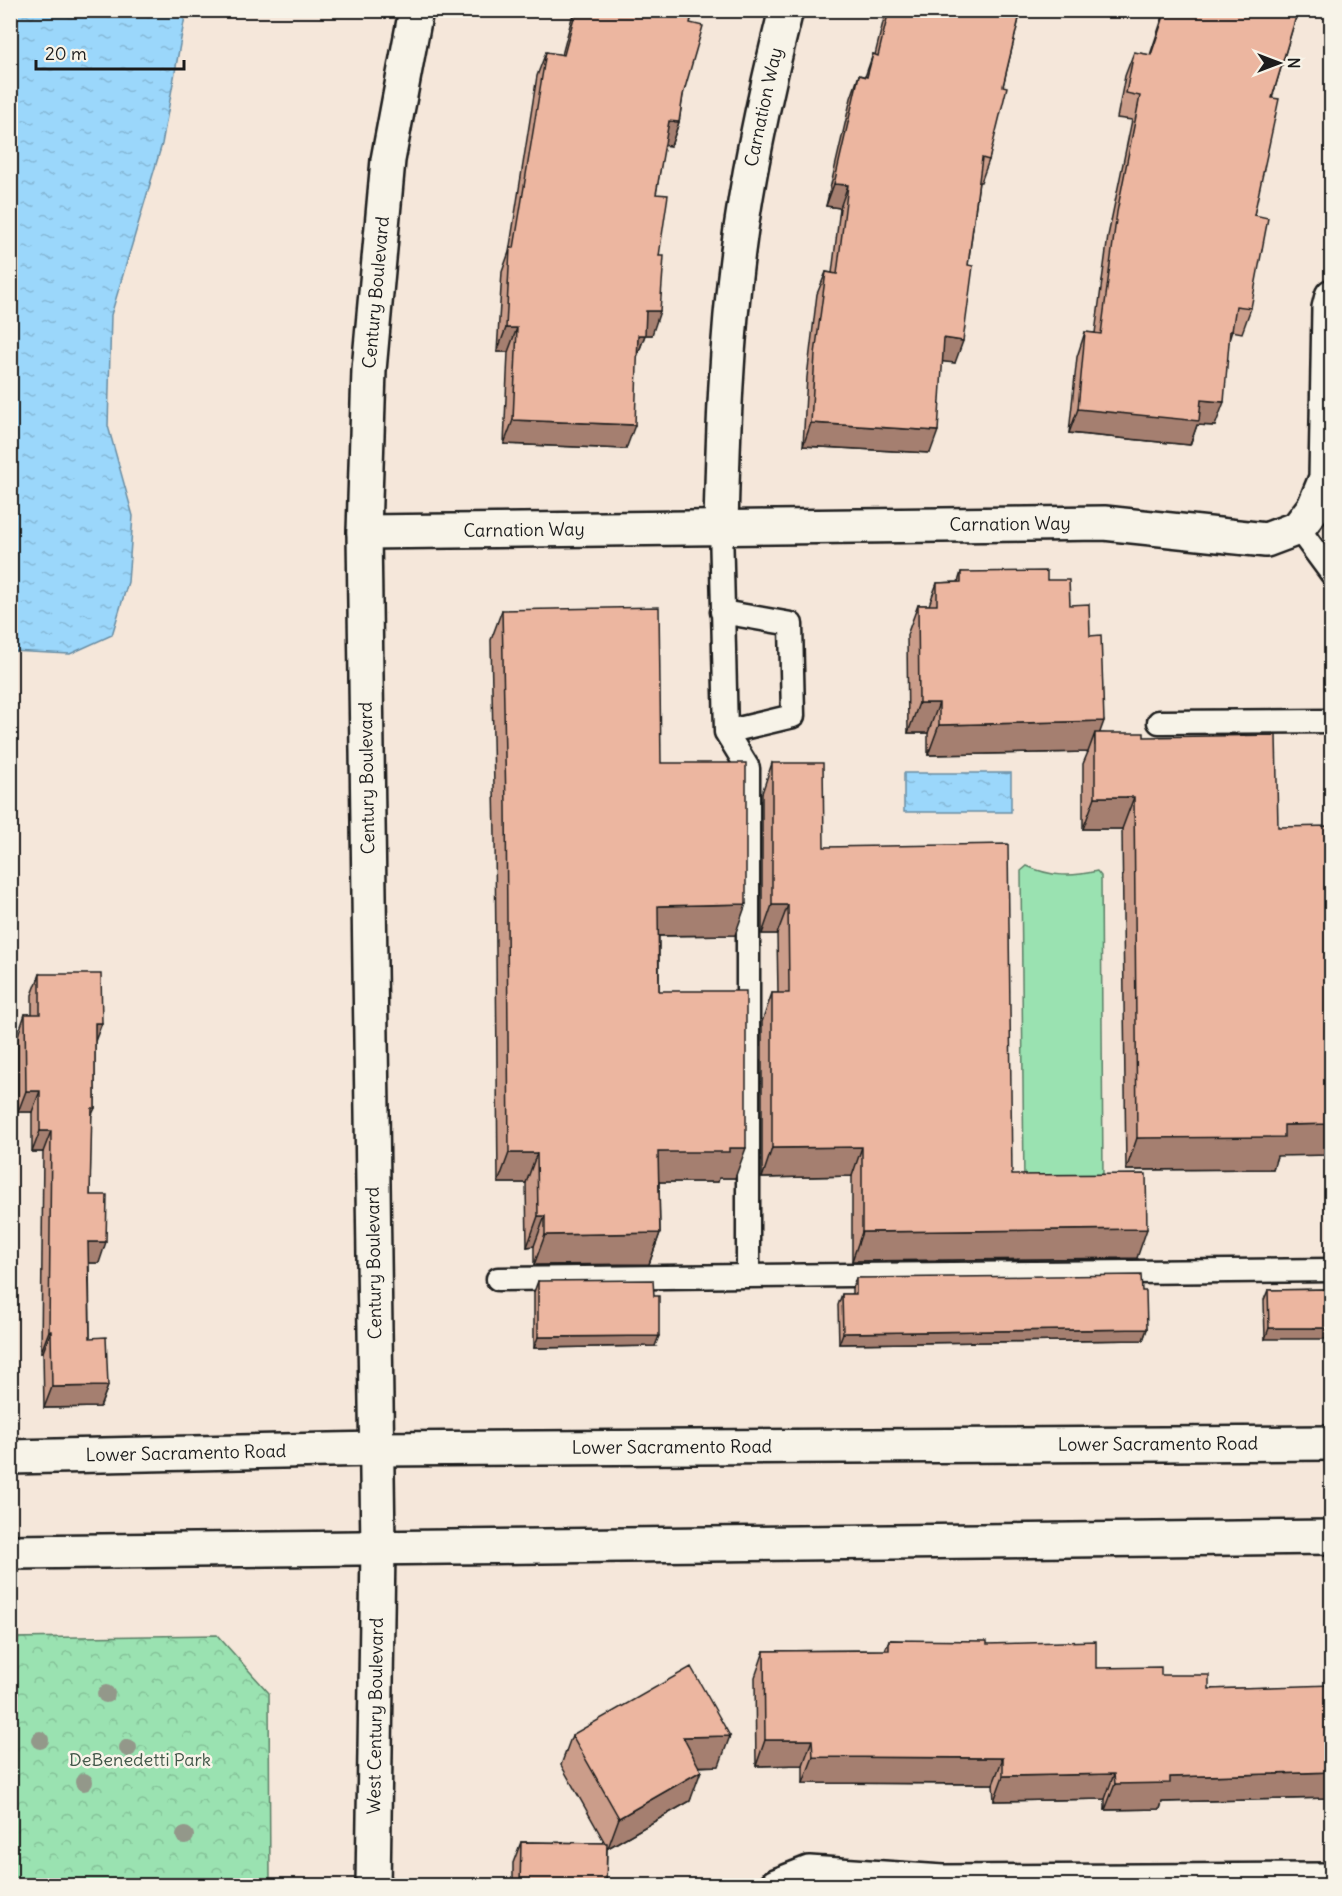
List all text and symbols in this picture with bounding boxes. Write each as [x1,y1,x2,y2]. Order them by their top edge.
scale bar [36,33,184,71]
north arrow [1249,33,1309,93]
text: 20 m [45,42,87,65]
street label: Carnation Way [739,45,787,168]
text: N [1284,57,1304,69]
street label: Century Boulevard [357,215,394,370]
street label: Carnation Way [949,511,1071,536]
street label: Carnation Way [463,517,585,542]
street label: Century Boulevard [354,701,379,854]
street label: Century Boulevard [361,1186,386,1339]
street label: Lower Sacramento Road [1058,1431,1259,1456]
street label: Lower Sacramento Road [572,1435,773,1459]
street label: Lower Sacramento Road [85,1439,287,1466]
street label: West Century Boulevard [362,1617,388,1815]
park label: DeBenedetti Park [69,1748,211,1771]

